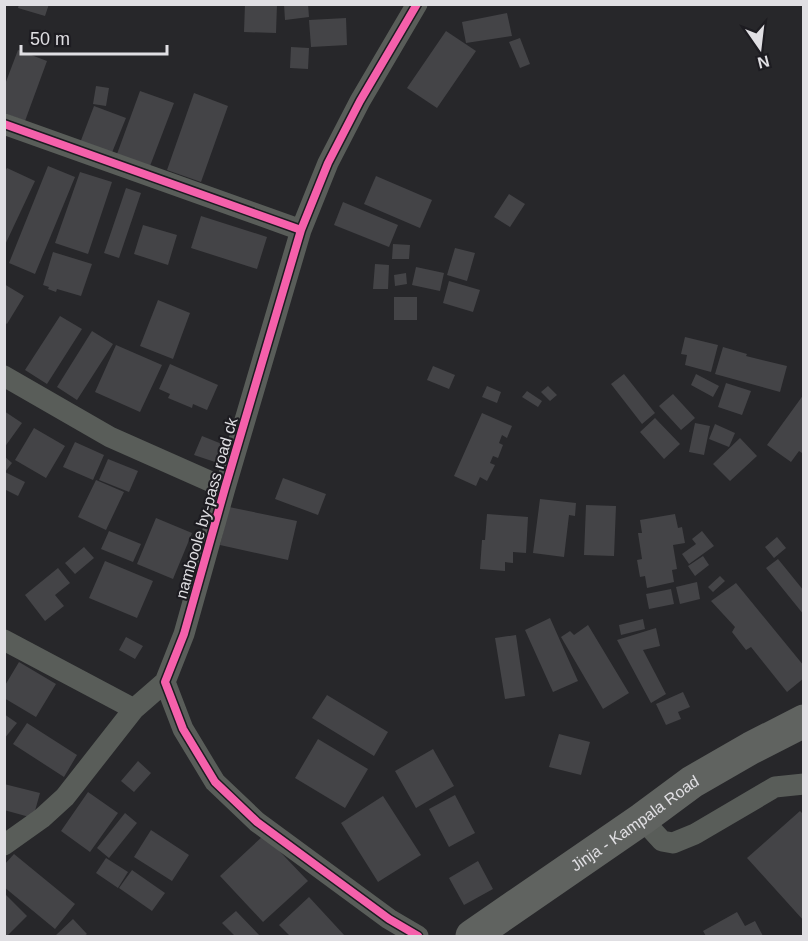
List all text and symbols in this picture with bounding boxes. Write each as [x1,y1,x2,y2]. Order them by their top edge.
scale bar [21,18,166,56]
north arrow [730,18,790,78]
text: 50 m [30,29,70,49]
text: N [756,52,771,72]
street label: namboole by-pass road ck [172,415,241,601]
street label: Jinja - Kampala Road [568,772,702,875]

